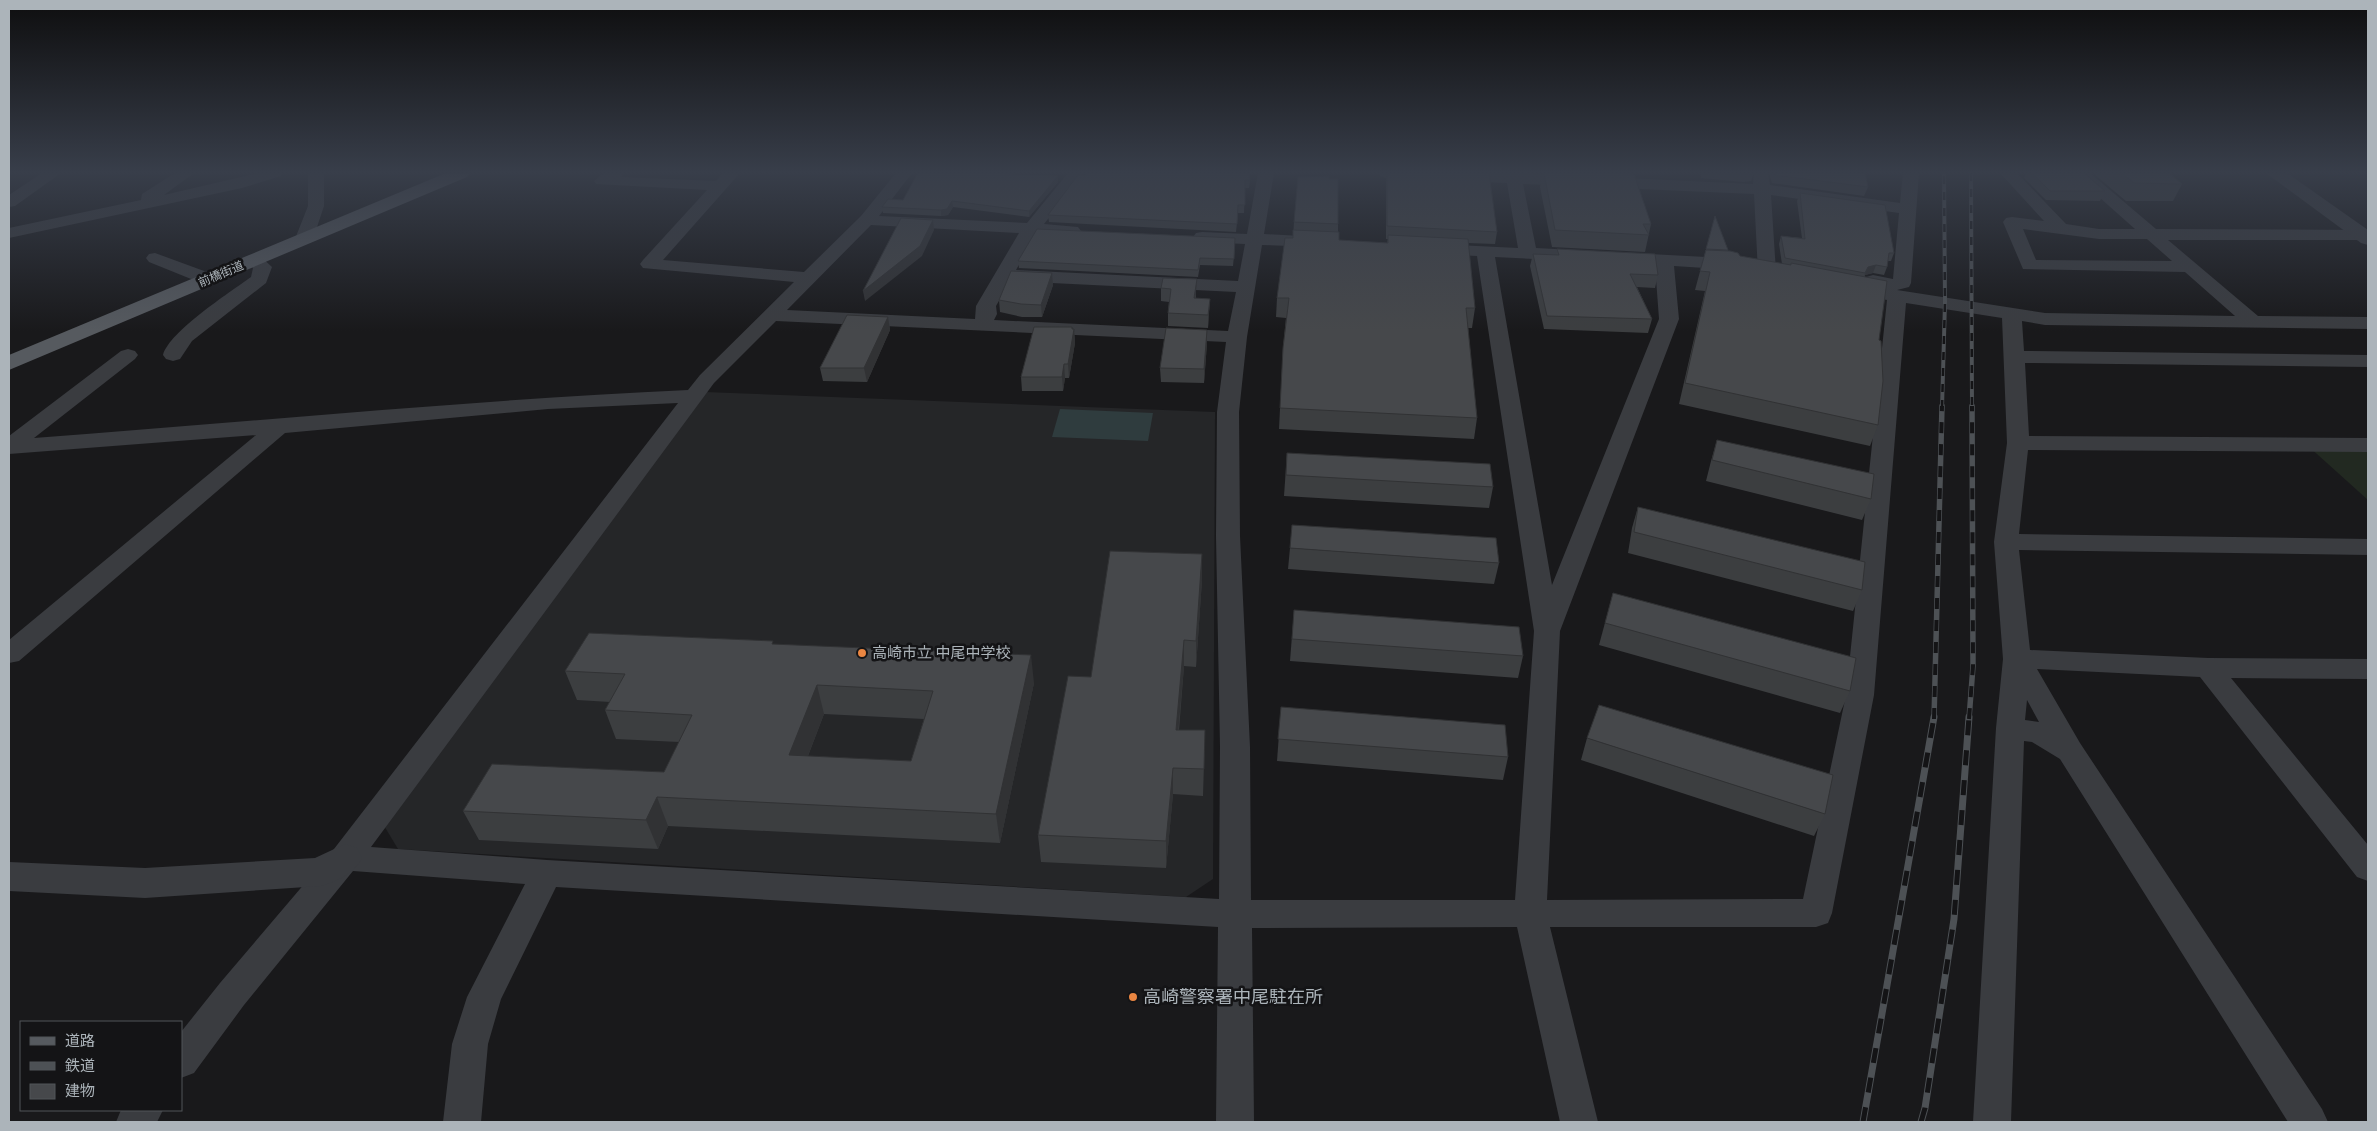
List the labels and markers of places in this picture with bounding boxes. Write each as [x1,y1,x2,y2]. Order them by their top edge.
place label: 高崎市立 中尾中学校 [872,645,1011,664]
marker: 高崎市立 中尾中学校 [856,647,868,659]
place label: 高崎警察署中尾駐在所 [1143,987,1323,1010]
marker: 高崎警察署中尾駐在所 [1127,991,1139,1003]

